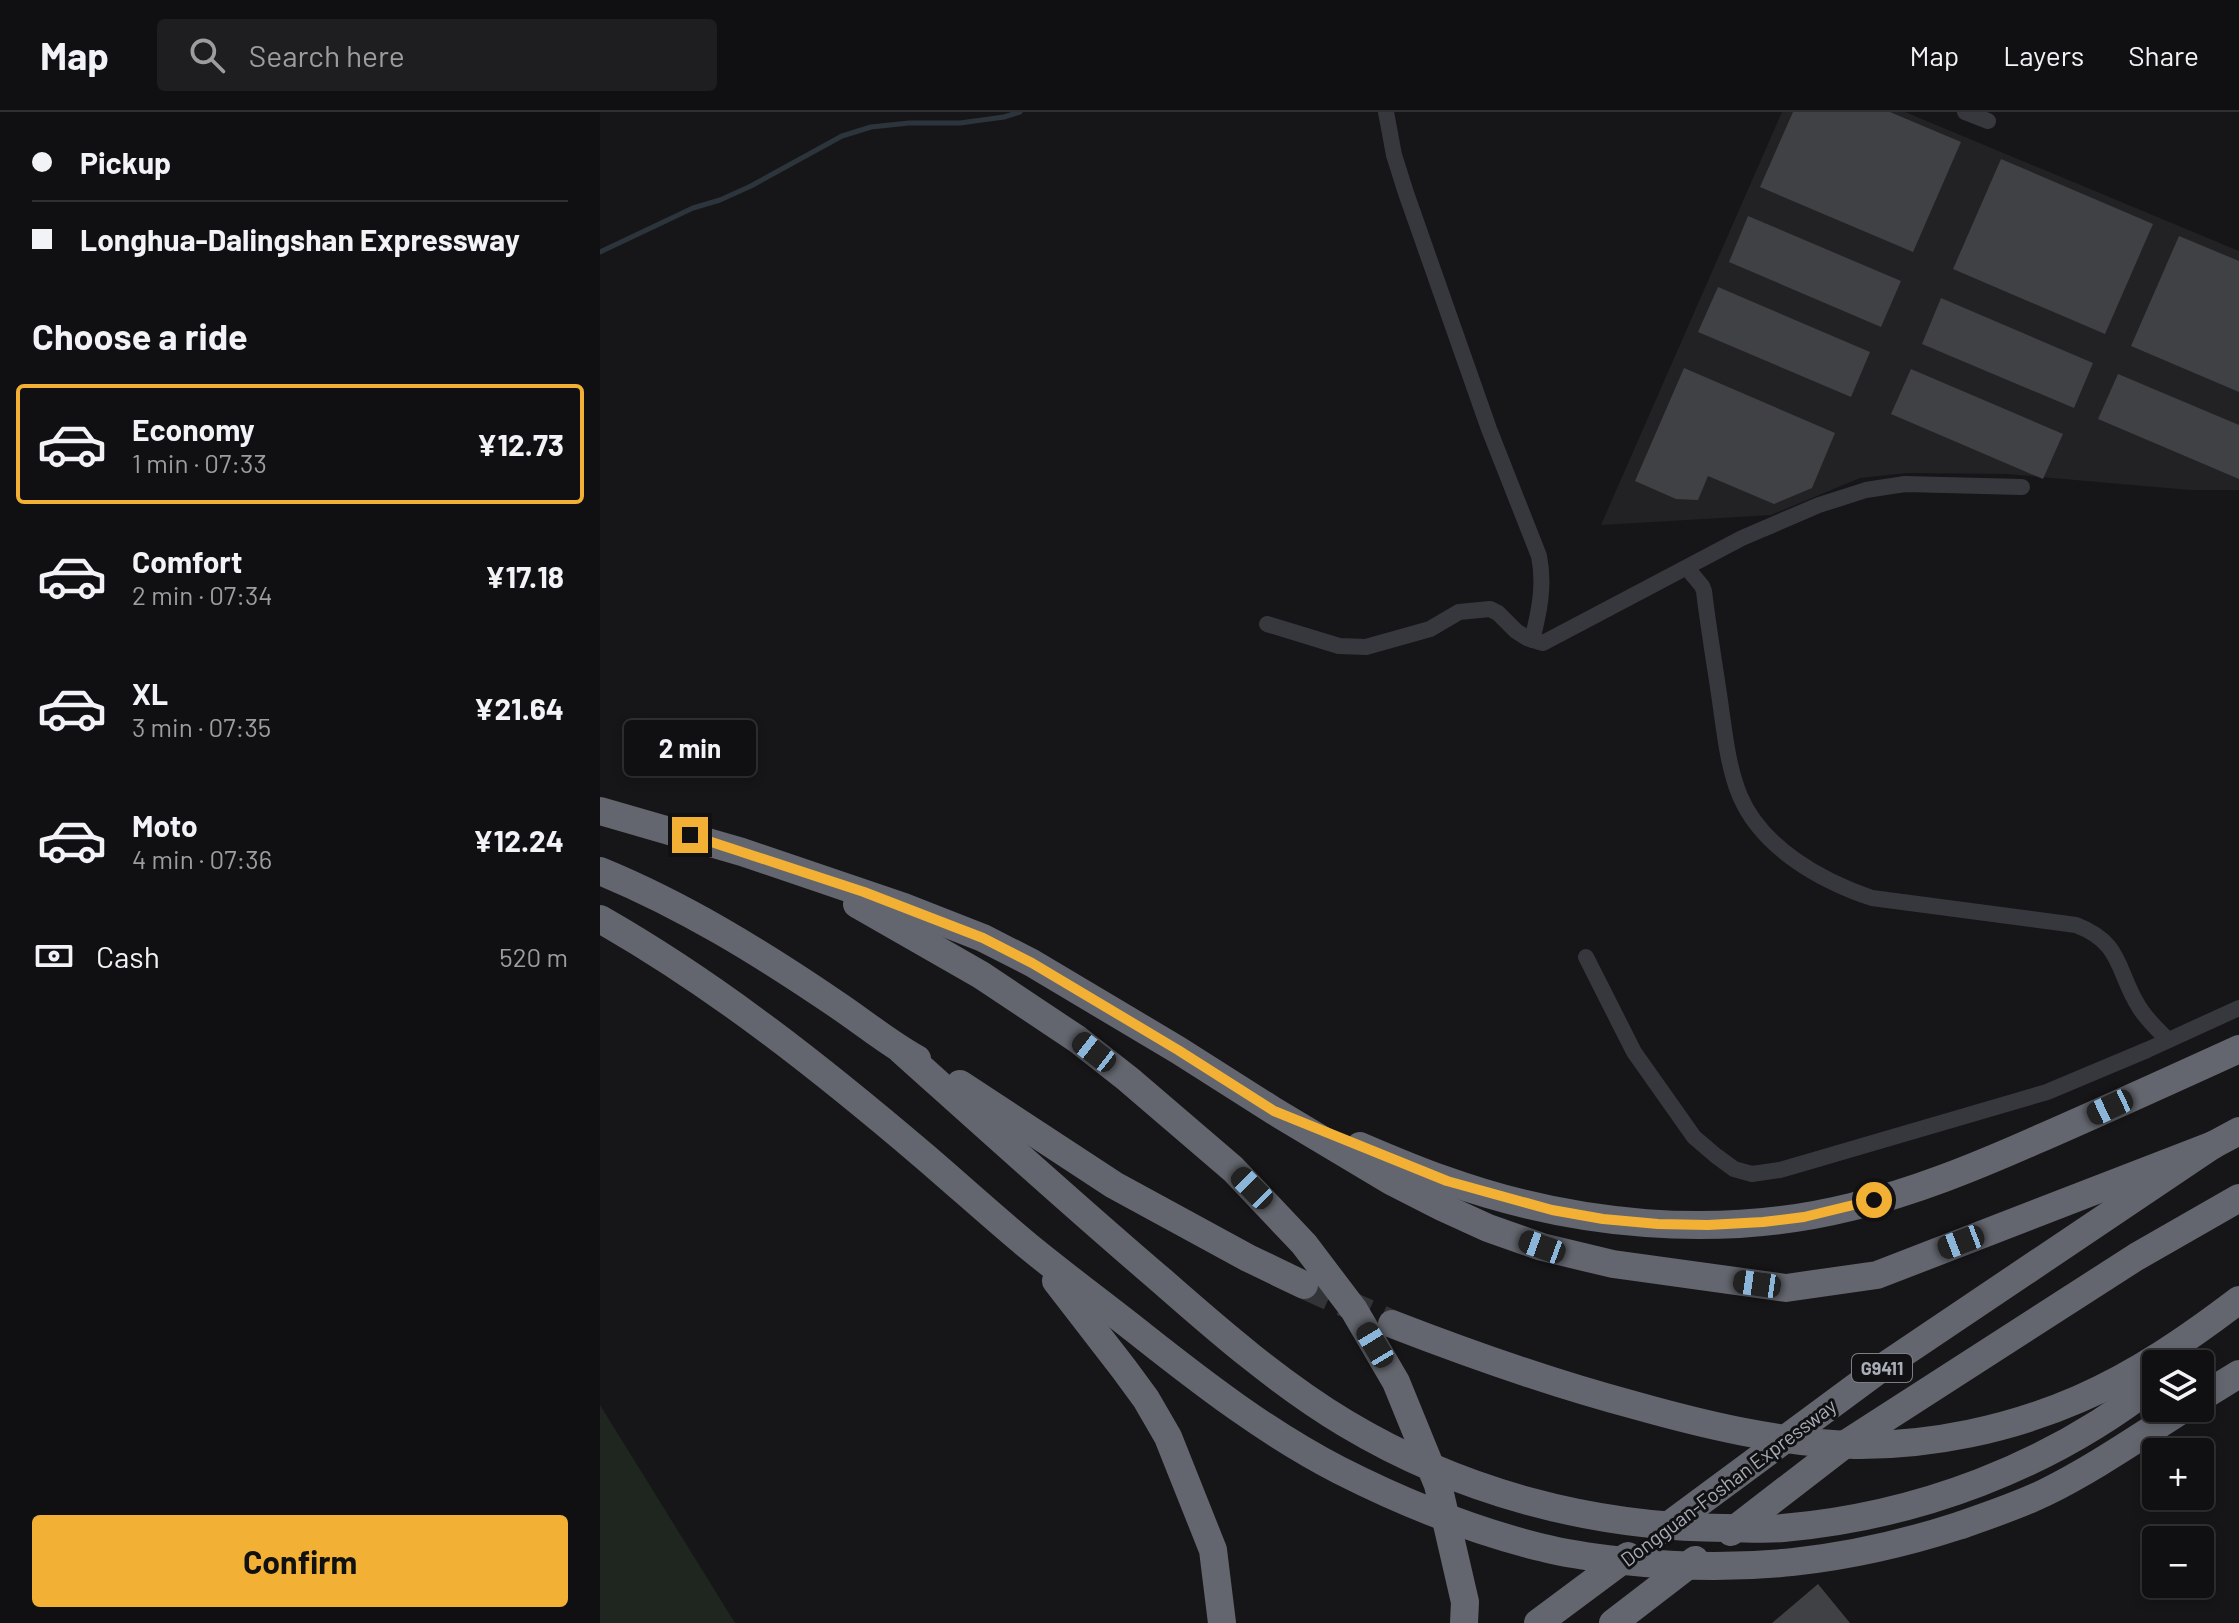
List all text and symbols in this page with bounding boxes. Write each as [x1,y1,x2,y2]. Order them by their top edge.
search box [157,19,717,91]
text: Map [40,32,109,78]
icon: search [185,33,229,77]
text: Search here [249,37,405,73]
text: Map [1909,38,1959,72]
text: Layers [2003,38,2084,72]
text: Share [2128,38,2199,72]
text: Pickup [80,144,171,180]
text: Longhua-Dalingshan Expressway [80,221,520,257]
text: Choose a ride [32,314,248,357]
icon: car [36,408,108,480]
text: Economy [132,411,255,447]
text: ¥12.73 [477,426,564,462]
text: 1 min · 07:33 [132,447,267,478]
icon: car [36,540,108,612]
text: Comfort [132,543,242,579]
text: ¥17.18 [485,558,564,594]
text: 2 min · 07:34 [132,579,273,610]
icon: car [36,672,108,744]
text: XL [132,675,168,711]
text: ¥21.64 [474,690,564,726]
text: 3 min · 07:35 [132,711,271,742]
callout: 2 min [624,719,756,775]
text: 2 min [659,732,721,763]
icon: car [36,804,108,876]
text: Moto [132,807,198,843]
route end [672,817,708,853]
text: ¥12.24 [473,822,564,858]
text: 4 min · 07:36 [132,843,272,874]
icon: cash [32,934,76,978]
text: Cash [96,938,160,974]
text: 520 m [499,941,568,972]
car [1068,1028,1120,1076]
car [2083,1086,2137,1128]
car [1227,1163,1277,1213]
route start [1856,1182,1892,1218]
car [1934,1222,1988,1262]
car [1515,1228,1569,1266]
car [1732,1269,1782,1299]
car [1352,1318,1398,1372]
map controls [2142,1350,2214,1598]
button: layers [2142,1350,2214,1422]
road number: G9411 [1852,1354,1912,1382]
street label: Dongguan-Foshan Expressway [1615,1393,1841,1571]
button: + [2142,1438,2214,1510]
button: Confirm [32,1515,568,1607]
button: − [2142,1526,2214,1598]

